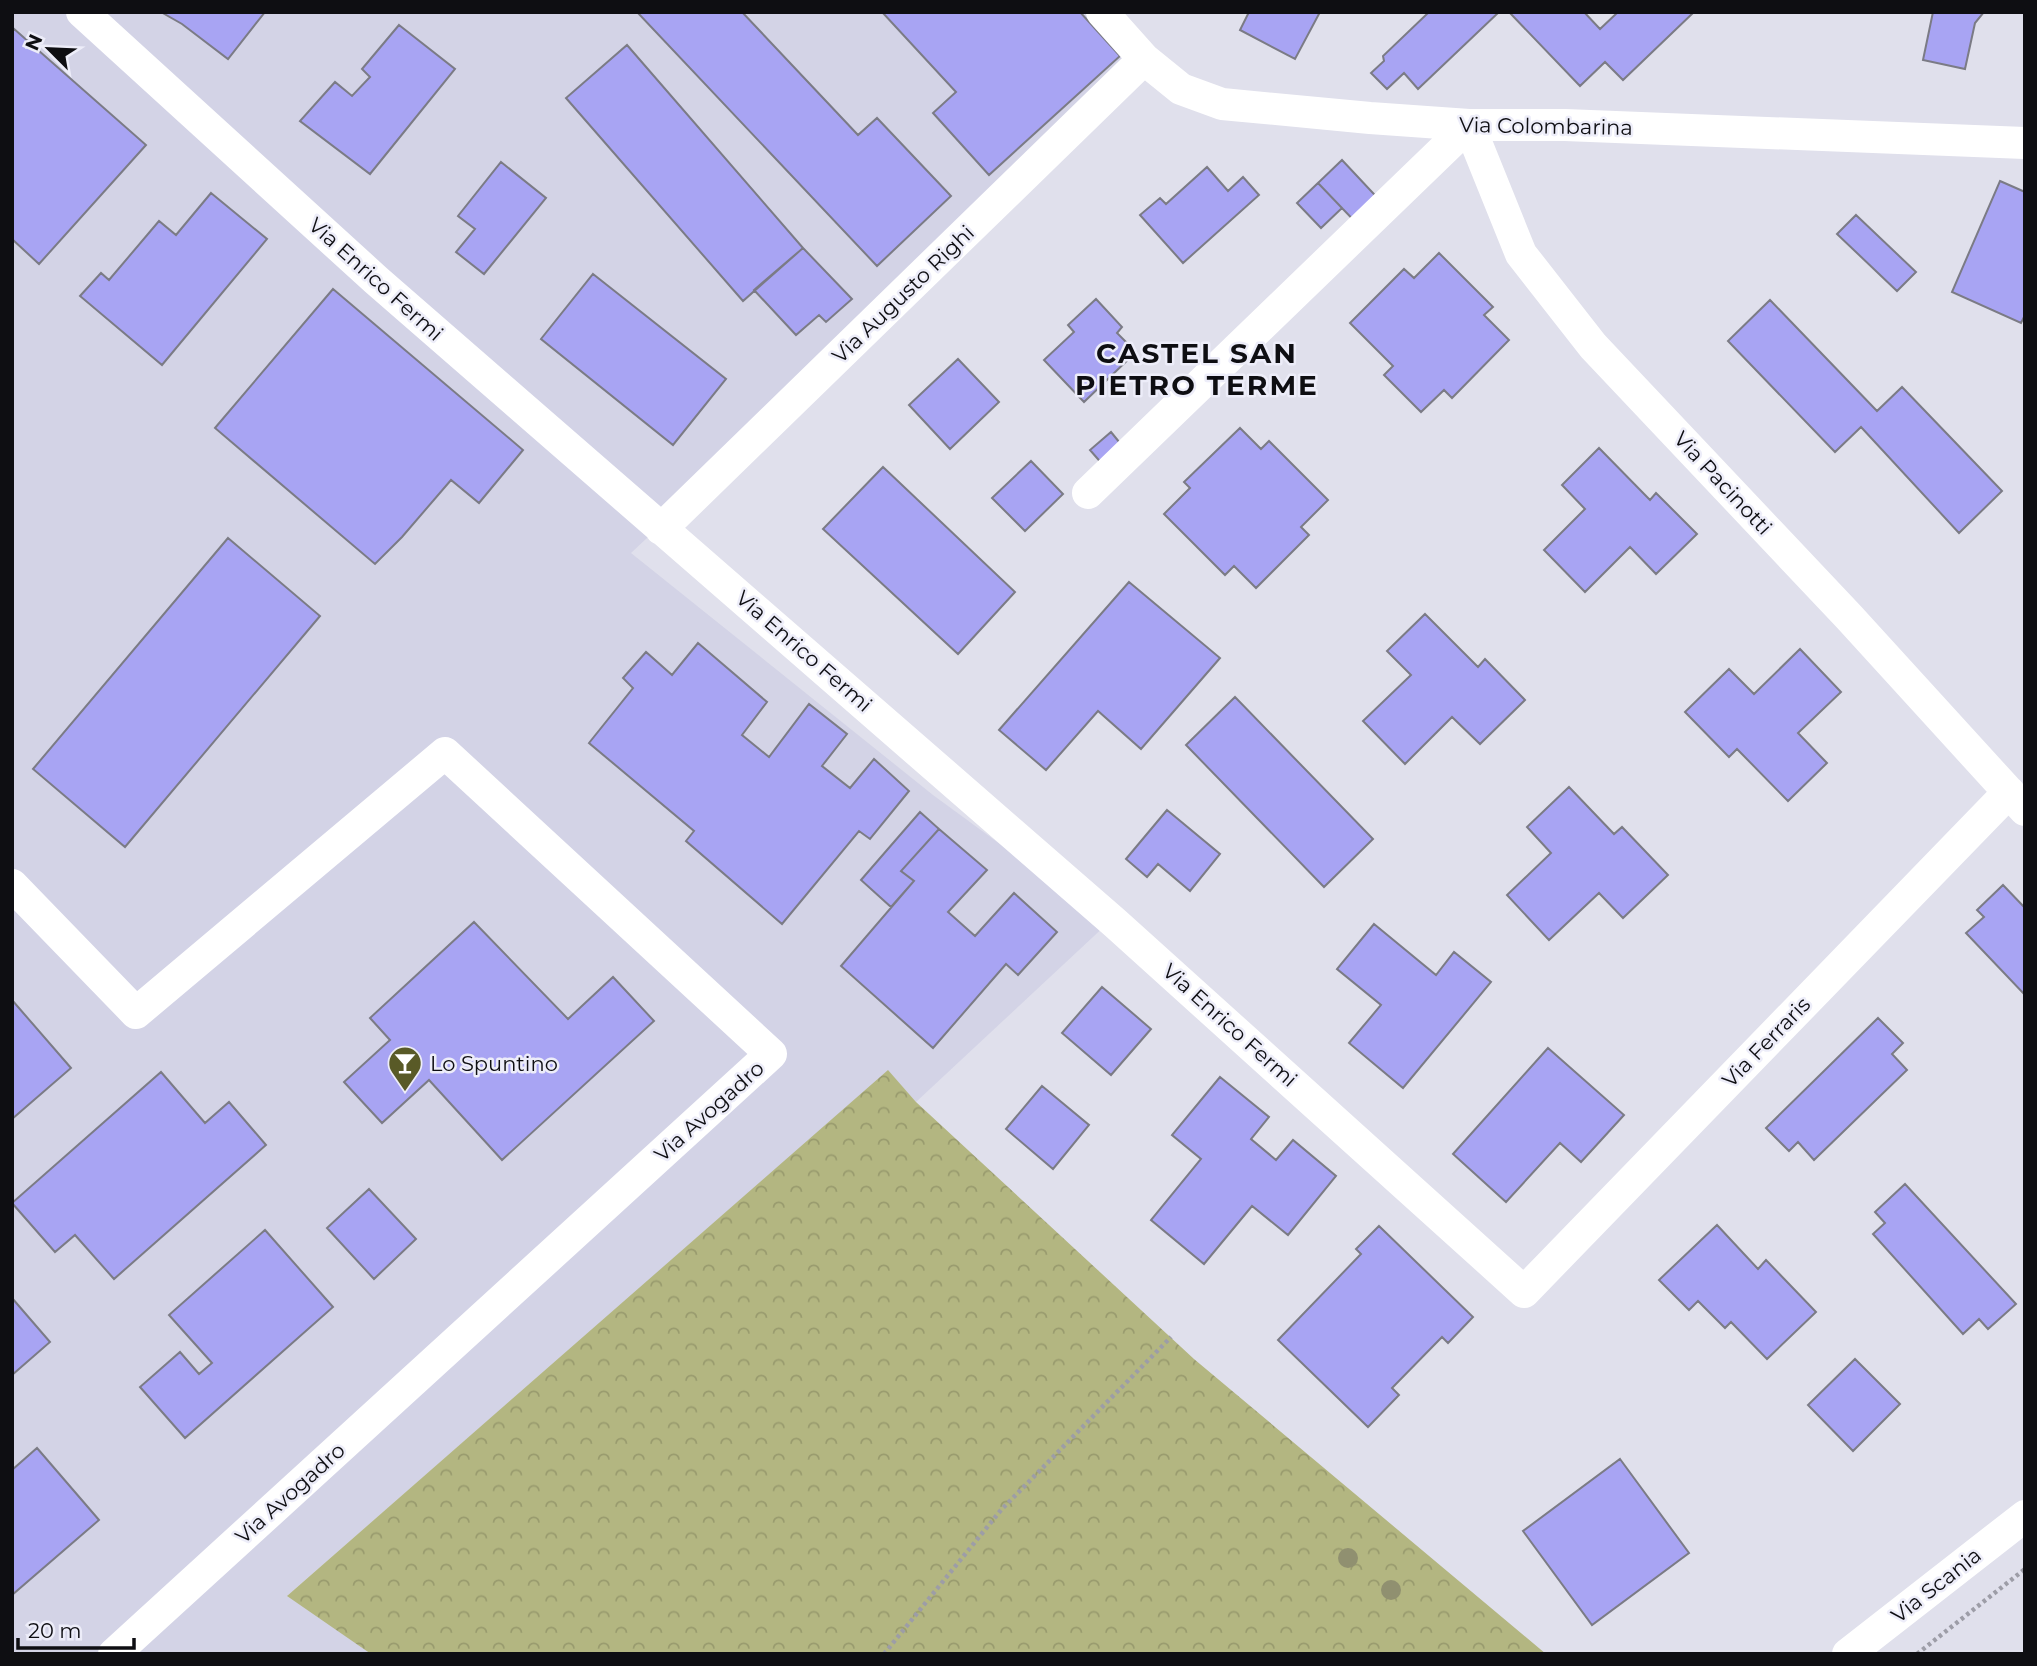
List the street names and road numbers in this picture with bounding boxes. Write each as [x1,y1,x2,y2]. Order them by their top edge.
street label: Via Colombarina [1459,112,1633,140]
street label: Via Enrico Fermi [304,212,448,346]
street label: Via Augusto Righi [827,220,979,368]
street label: Via Pacinotti [1669,426,1777,540]
street label: Via Enrico Fermi [731,585,877,717]
street label: Via Enrico Fermi [1158,958,1302,1092]
street label: Via Ferraris [1717,992,1815,1092]
street label: Via Avogadro [649,1055,769,1167]
street label: Via Avogadro [230,1437,350,1549]
street label: Via Scania [1886,1542,1986,1628]

